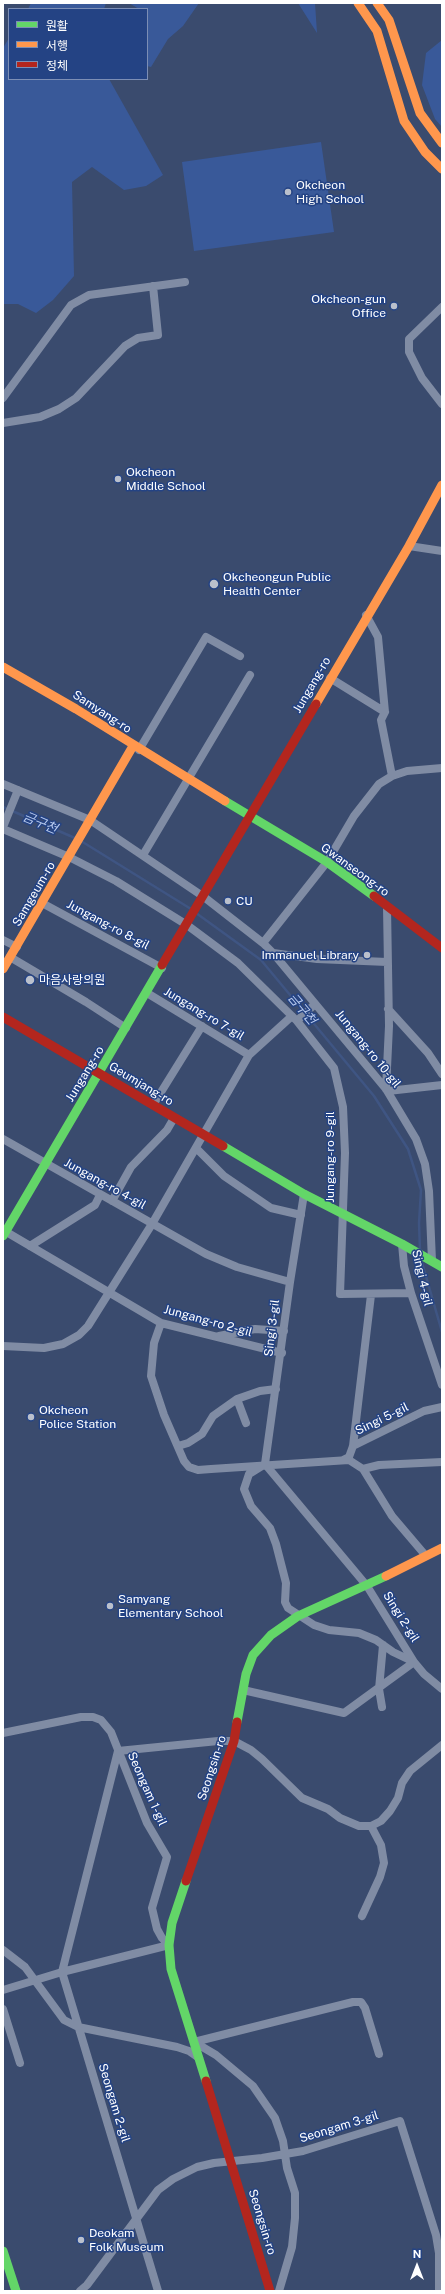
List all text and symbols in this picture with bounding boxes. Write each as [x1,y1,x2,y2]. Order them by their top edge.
legend [8,8,148,80]
text: 원활 [46,19,68,33]
text: 서행 [46,39,68,53]
text: 정체 [46,59,68,73]
place label: Okcheon High School [296,178,364,206]
marker: Okcheon High School [283,187,293,197]
place label: Okcheon-gun Office [311,292,386,320]
marker: Okcheon-gun Office [389,301,399,311]
place label: Okcheon Middle School [126,465,206,493]
marker: Okcheon Middle School [113,474,123,484]
place label: Okcheongun Public Health Center [223,570,331,598]
marker: Okcheongun Public Health Center [208,578,220,590]
street label: Jungang-ro [290,654,334,716]
street label: Samyang-ro [70,688,134,736]
water label: 금구천 [20,809,60,837]
street label: Gwanseong-ro [318,840,392,900]
street label: Samgeum-ro [10,859,58,929]
place label: CU [236,894,253,908]
marker: CU [223,896,233,906]
street label: Jungang-ro 8-gil [64,897,152,953]
place label: Immanuel Library [261,948,359,962]
marker: Immanuel Library [362,950,372,960]
place label: 마음사랑의원 [39,973,105,987]
marker: 마음사랑의원 [24,974,36,986]
street label: Jungang-ro 7-gil [161,984,247,1044]
water label: 금구천 [284,990,320,1028]
street label: Jungang-ro 10-gil [332,1007,404,1091]
street label: Jungang-ro [63,1044,107,1104]
street label: Geumjang-ro [106,1059,176,1109]
street label: Jungang-ro 9-gil [323,1111,337,1203]
street label: Jungang-ro 4-gil [62,1156,148,1212]
street label: Singi 4-gil [409,1248,435,1308]
street label: Singi 3-gil [261,1299,283,1357]
street label: Jungang-ro 2-gil [162,1302,254,1340]
street label: Singi 5-gil [353,1400,411,1438]
place label: Okcheon Police Station [39,1403,116,1431]
marker: Okcheon Police Station [26,1412,36,1422]
street label: Singi 2-gil [380,1589,422,1645]
place label: Samyang Elementary School [118,1592,223,1620]
marker: Samyang Elementary School [105,1601,115,1611]
street label: Seongsin-ro [195,1734,229,1802]
street label: Seongam 1-gil [124,1750,170,1828]
street label: Seongam 2-gil [95,2062,133,2144]
street label: Seongam 3-gil [298,2108,380,2146]
street label: Seongsin-ro [245,2187,279,2257]
place label: Deokam Folk Museum [89,2226,164,2254]
marker: Deokam Folk Museum [76,2235,86,2245]
north arrow [397,2246,437,2286]
text: N [413,2248,421,2260]

